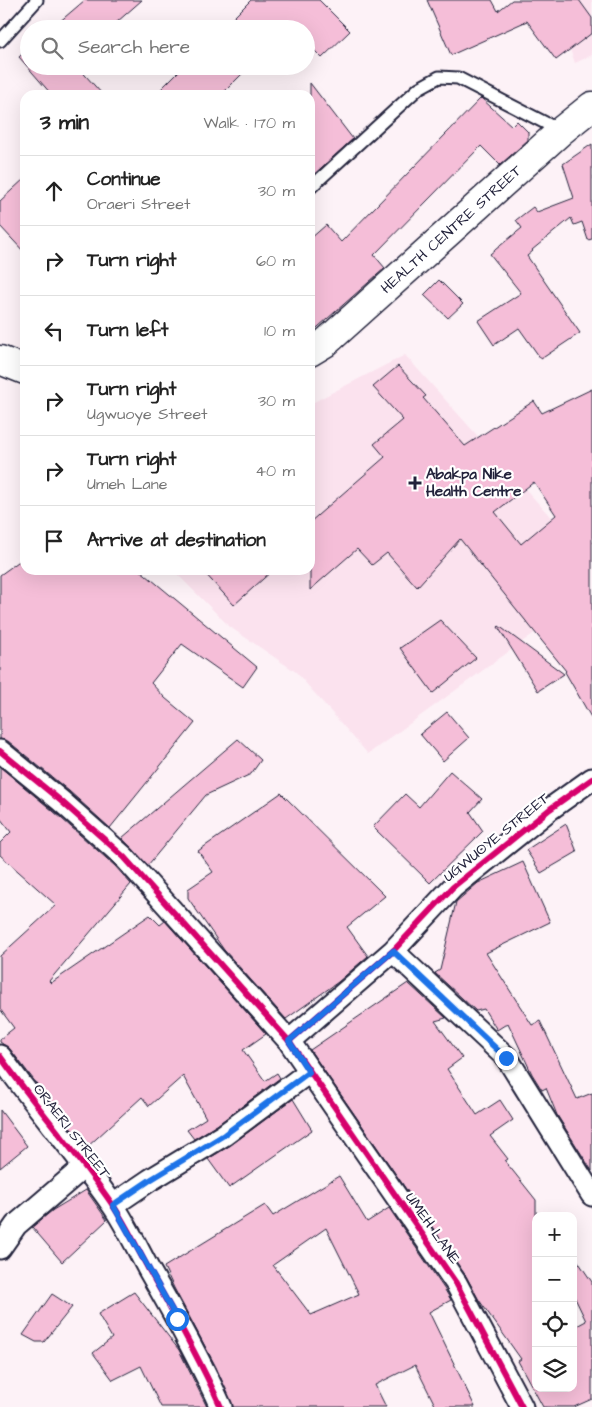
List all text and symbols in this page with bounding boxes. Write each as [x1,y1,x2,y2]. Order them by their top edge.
search box [20,20,315,75]
icon: search [38,34,66,62]
text: Search here [78,34,190,61]
text: 3 min [40,108,89,137]
text: Walk · 170 m [204,112,295,134]
street label: HEALTH CENTRE STREET [376,160,527,298]
text: Continue [87,166,161,193]
icon: ahead [40,177,68,205]
text: 30 m [258,180,295,202]
text: Oraeri Street [87,193,190,215]
icon: right [40,247,68,275]
text: Turn right [87,247,176,274]
text: 60 m [256,250,295,272]
icon: left [40,317,68,345]
text: Turn left [87,317,168,344]
text: 10 m [264,320,295,342]
text: Turn right [87,376,176,403]
icon: right [40,387,68,415]
text: 30 m [258,390,295,412]
text: Ugwuoye Street [87,403,208,425]
text: Turn right [87,446,176,473]
icon: right [40,457,68,485]
text: 40 m [255,460,295,482]
place label: Abakpa Nike Health Centre [426,464,521,502]
text: Umeh Lane [87,473,167,495]
marker: Abakpa Nike Health Centre [408,476,422,490]
icon: arrive [40,527,68,555]
text: Arrive at destination [87,527,266,554]
street label: UGWUOYE STREET [439,788,554,887]
route end [495,1047,518,1070]
street label: ORAERI STREET [28,1080,116,1184]
street label: UMEH LANE [400,1188,465,1268]
map controls [532,1212,577,1392]
button: + [532,1212,577,1257]
button: − [532,1257,577,1302]
button: locate [532,1302,577,1347]
route start [166,1308,189,1331]
button: layers [532,1347,577,1392]

